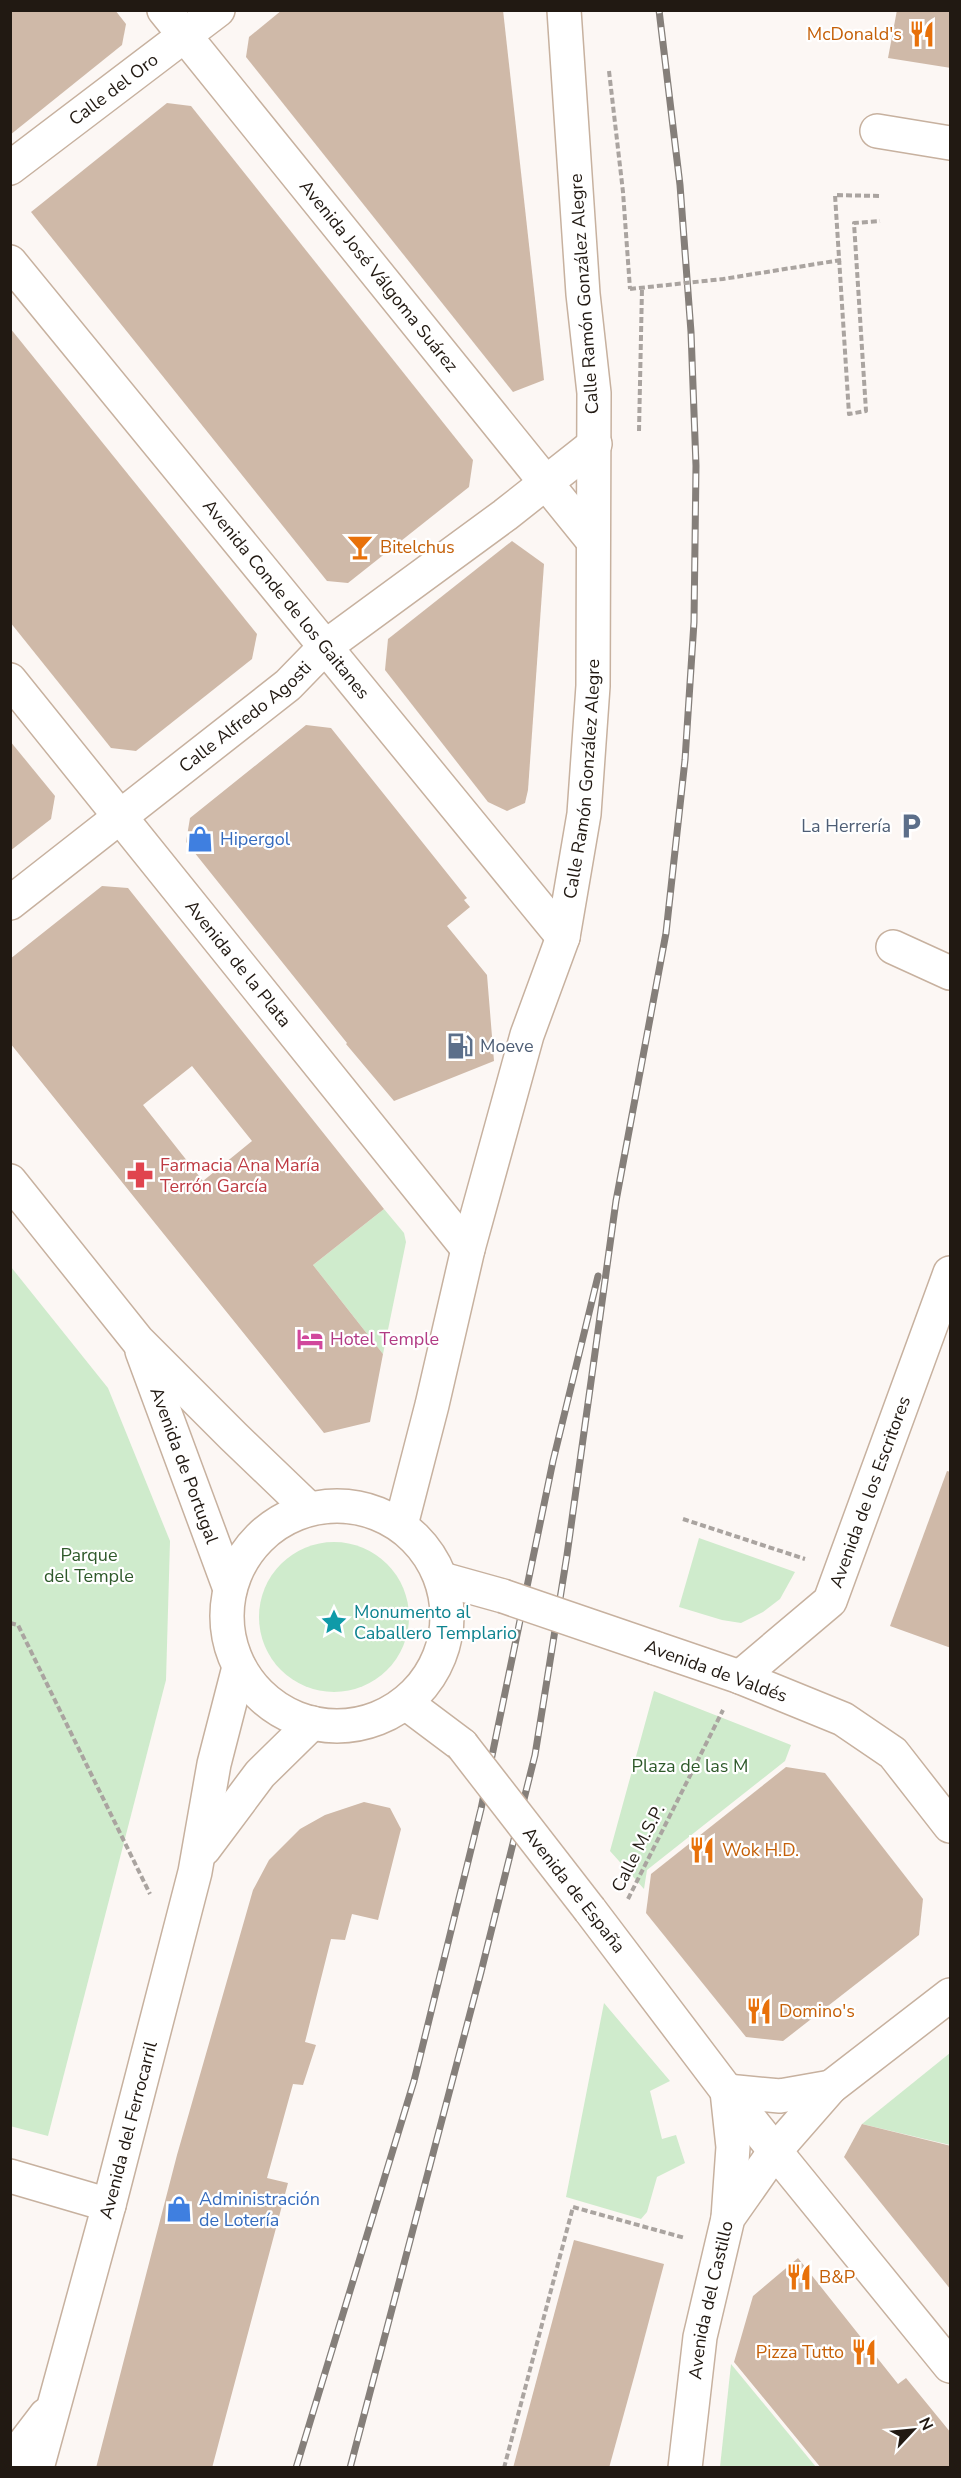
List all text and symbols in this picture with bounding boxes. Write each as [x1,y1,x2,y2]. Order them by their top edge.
restaurant icon: McDonald's [907,19,937,49]
place label: McDonald's [807,22,902,46]
street label: Calle del Oro [64,48,163,131]
street label: Calle Ramón González Alegre [564,173,604,415]
street label: Avenida José Válgoma Suárez [294,175,464,377]
street label: Avenida Conde de los Gaitanes [197,494,375,704]
bar icon: Bitelchus [345,532,375,562]
place label: Bitelchus [380,535,455,559]
street label: Calle Alfredo Agosti [174,656,317,778]
street label: Calle Ramón González Alegre [558,659,605,901]
parking icon: La Herrería [896,811,926,841]
place label: La Herrería [801,814,891,838]
shop icon: Hipergol [185,824,215,854]
place label: Hipergol [220,827,291,851]
street label: Avenida de la Plata [180,895,297,1032]
fuel station icon: Moeve [445,1031,475,1061]
place label: Moeve [480,1034,534,1058]
place label: Farmacia Ana María Terrón García [160,1153,320,1198]
pharmacy icon: Farmacia Ana María Terrón García [125,1160,155,1190]
hotel icon: Hotel Temple [295,1324,325,1354]
place label: Hotel Temple [330,1327,439,1351]
street label: Avenida de Portugal [144,1384,224,1548]
street label: Avenida de los Escritores [824,1393,916,1591]
park label: Parque del Temple [44,1543,134,1588]
place label: Monumento al Caballero Templario [354,1600,517,1645]
place icon: Monumento al Caballero Templario [319,1607,349,1637]
street label: Avenida de Valdés [641,1634,791,1708]
park label: Plaza de las M [632,1754,748,1778]
street label: Calle M.S.P. [606,1800,670,1896]
street label: Avenida de España [517,1822,631,1958]
restaurant icon: Wok H.D. [687,1835,717,1865]
place label: Wok H.D. [722,1838,799,1862]
restaurant icon: Domino's [744,1996,774,2026]
place label: Domino's [779,1999,855,2023]
street label: Avenida del Ferrocarril [94,2038,163,2222]
place label: Administración de Lotería [199,2187,320,2232]
shop icon: Administración de Lotería [164,2194,194,2224]
street label: Avenida del Castillo [683,2218,739,2381]
restaurant icon: B&P [784,2262,814,2292]
place label: B&P [819,2265,855,2289]
restaurant icon: Pizza Tutto [849,2337,879,2367]
place label: Pizza Tutto [756,2340,844,2364]
north arrow [883,2400,943,2460]
text: N [913,2414,938,2434]

